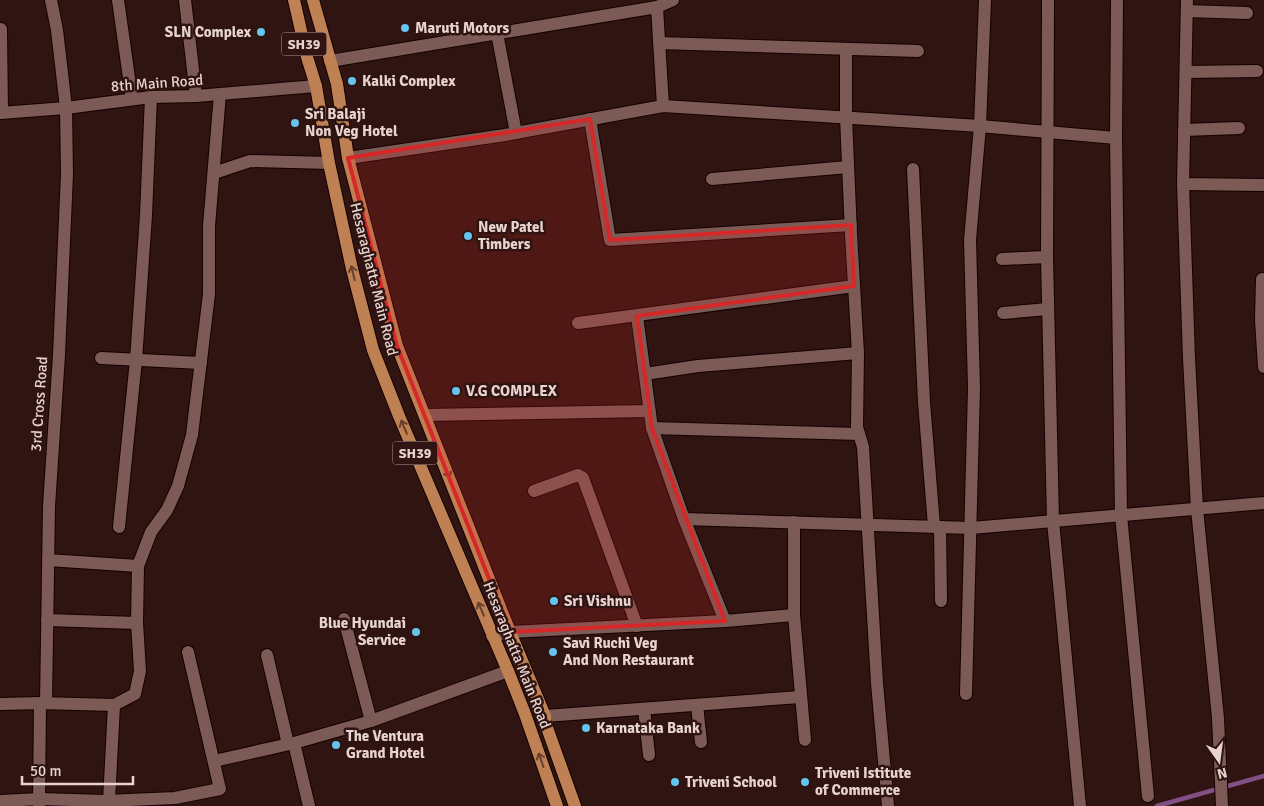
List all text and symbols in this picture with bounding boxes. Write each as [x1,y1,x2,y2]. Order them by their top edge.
place label: Maruti Motors [415,19,509,37]
marker: Maruti Motors [399,22,411,34]
place label: SLN Complex [165,23,252,41]
marker: SLN Complex [255,26,267,38]
road number: SH39 [282,33,326,56]
street label: 8th Main Road [110,71,204,95]
place label: Kalki Complex [362,72,456,90]
marker: Kalki Complex [346,75,358,87]
place label: Sri Balaji Non Veg Hotel [305,105,398,140]
marker: Sri Balaji Non Veg Hotel [289,117,301,129]
street label: Hesaraghatta Main Road [346,201,402,357]
place label: New Patel Timbers [478,218,544,253]
marker: New Patel Timbers [462,230,474,242]
one-way arrow [348,266,358,282]
street label: 3rd Cross Road [27,356,51,452]
place label: V.G COMPLEX [466,382,558,400]
marker: V.G COMPLEX [450,385,462,397]
one-way arrow [398,420,408,435]
road number: SH39 [392,442,438,464]
one-way arrow [443,462,452,478]
street label: Hesaraghatta Main Road [479,579,555,731]
place label: Sri Vishnu [564,592,631,610]
marker: Sri Vishnu [548,595,560,607]
one-way arrow [475,602,485,617]
place label: Blue Hyundai Service [319,614,406,649]
marker: Blue Hyundai Service [410,626,422,638]
place label: Savi Ruchi Veg And Non Restaurant [563,634,694,669]
marker: Savi Ruchi Veg And Non Restaurant [547,646,559,658]
place label: Karnataka Bank [596,719,700,737]
marker: Karnataka Bank [580,722,592,734]
place label: The Ventura Grand Hotel [346,727,425,762]
north arrow [1194,736,1244,786]
marker: The Ventura Grand Hotel [330,739,342,751]
one-way arrow [536,753,545,768]
scale bar [22,754,134,786]
text: 50 m [30,762,61,780]
place label: Triveni Istitute of Commerce [815,764,911,799]
text: N [1215,764,1229,783]
place label: Triveni School [685,773,777,791]
marker: Triveni School [669,776,681,788]
marker: Triveni Istitute of Commerce [799,776,811,788]

